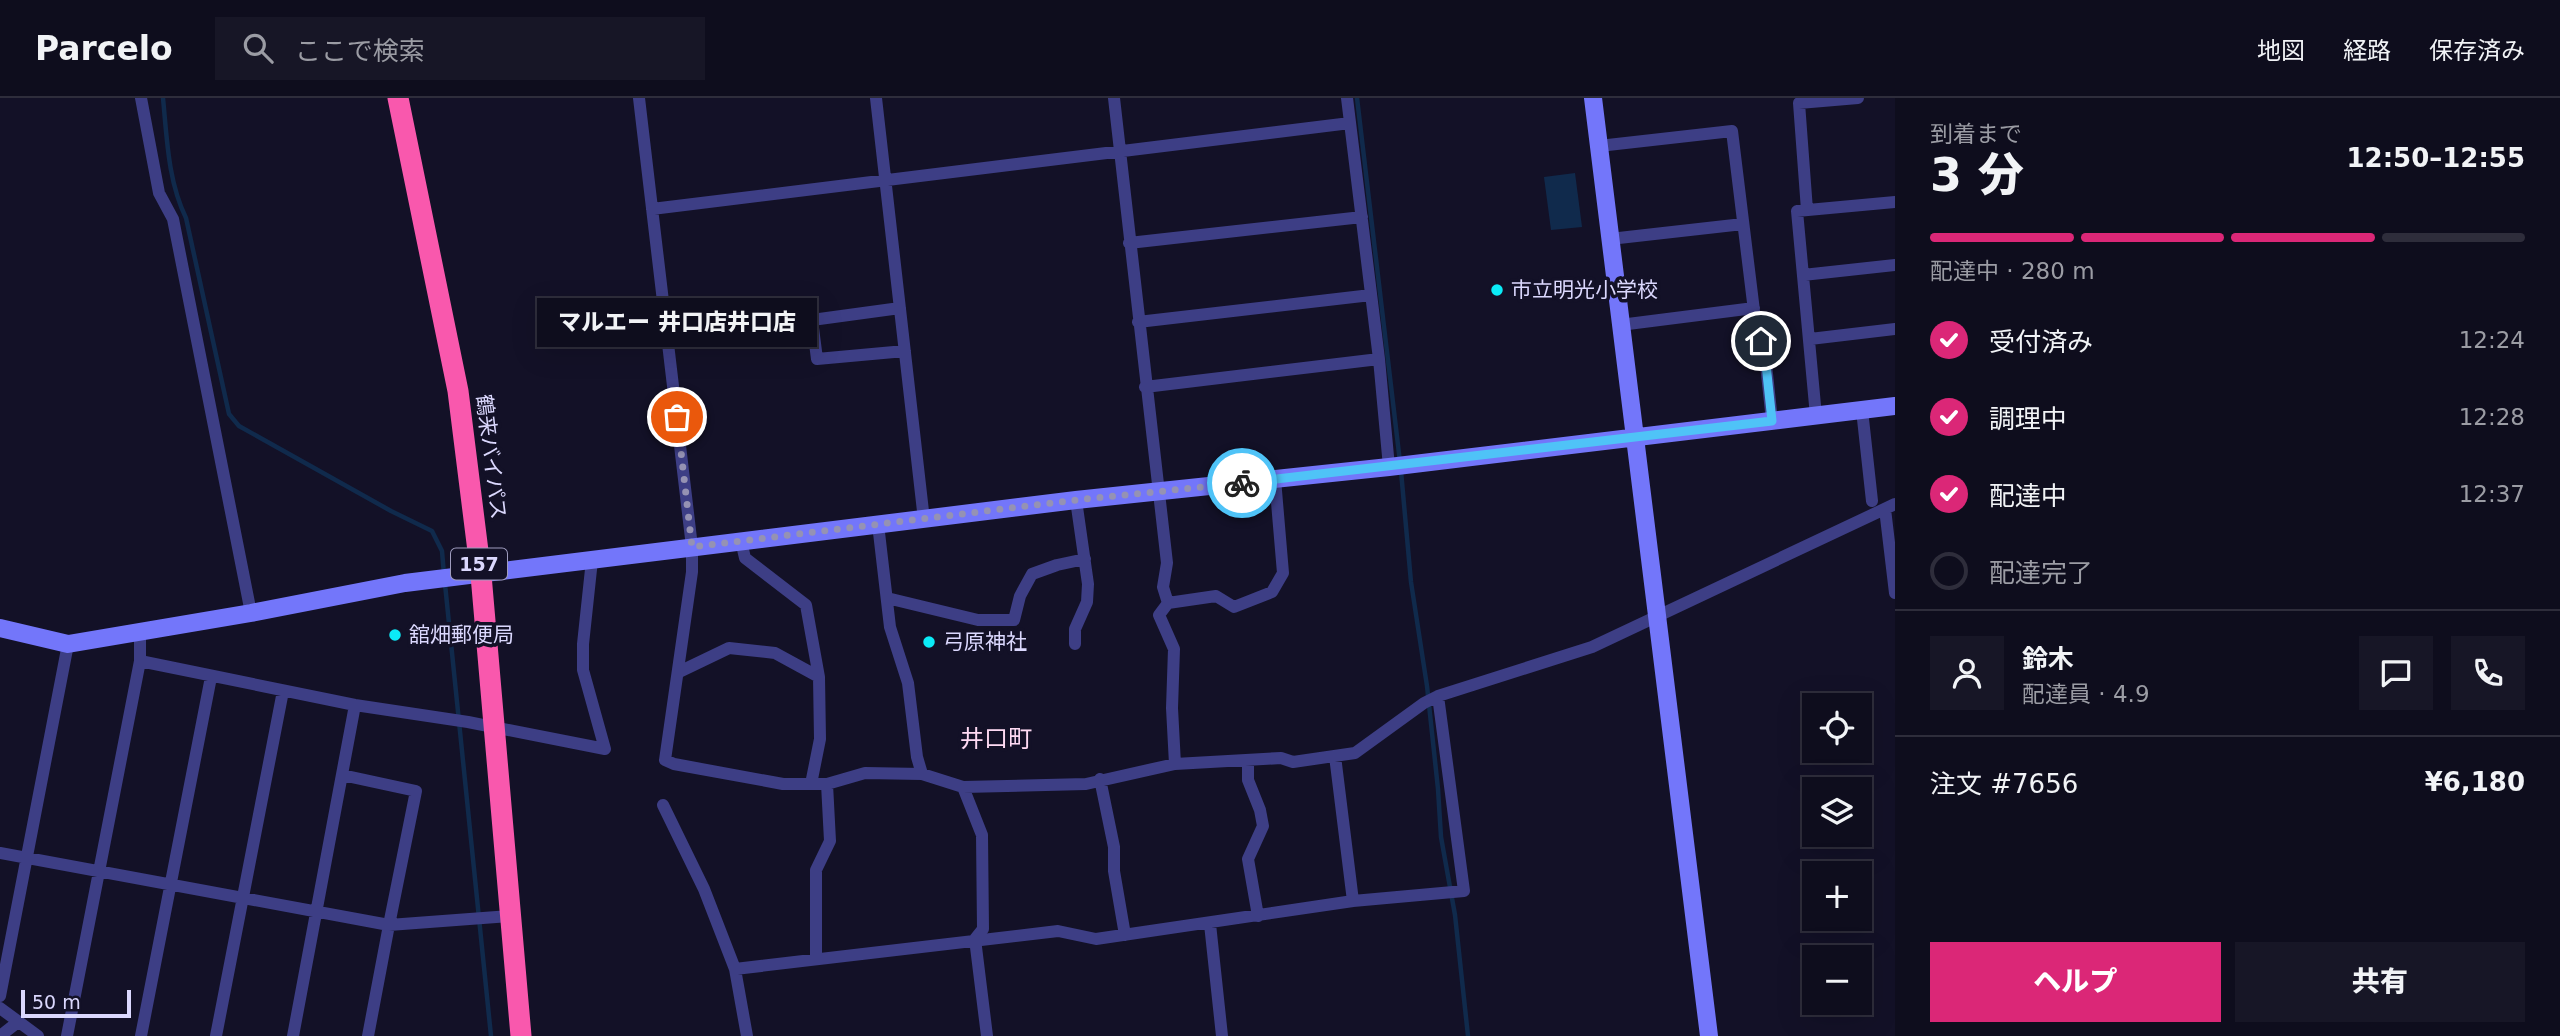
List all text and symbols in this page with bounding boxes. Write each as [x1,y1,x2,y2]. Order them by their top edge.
search box [215,17,705,80]
text: Parcelo [35,29,173,68]
icon: search [239,29,277,67]
text: ここで検索 [295,36,425,66]
text: 地図 [2257,37,2305,65]
text: 経路 [2343,37,2391,65]
text: 保存済み [2429,37,2525,65]
text: 到着まで [1930,121,2022,147]
text: 12:50–12:55 [2346,143,2525,173]
text: 3 分 [1930,148,2024,202]
text: 配達中 · 280 m [1930,258,2095,284]
place label: 市立明光小学校 [1511,278,1658,302]
marker: 市立明光小学校 [1489,282,1505,298]
callout: マルエー 井口店井口店 [537,298,817,347]
text: マルエー 井口店井口店 [558,309,796,335]
pin [1731,311,1791,371]
icon: check [1930,321,1968,359]
icon: home [1742,322,1780,360]
text: 受付済み [1989,327,2093,357]
text: 12:24 [2459,327,2525,353]
pin [647,387,707,447]
street label: 鶴来バイパス [471,393,511,521]
icon: bag [658,398,696,436]
icon: check [1930,398,1968,436]
text: 調理中 [1989,404,2067,434]
text: 12:28 [2459,404,2525,430]
courier [1207,448,1277,518]
icon: bike [1223,464,1261,502]
icon: check [1930,475,1968,513]
text: 配達中 [1989,481,2067,511]
text: 12:37 [2459,481,2525,507]
road number: 157 [451,548,507,579]
text: 配達完了 [1989,558,2093,588]
place label: 舘畑郵便局 [409,623,514,647]
marker: 舘畑郵便局 [387,627,403,643]
place label: 弓原神社 [943,630,1027,654]
marker: 弓原神社 [921,634,937,650]
button: person [1930,636,2004,710]
button: chat [2359,636,2433,710]
button: phone [2451,636,2525,710]
text: 鈴木 [2022,644,2074,674]
text: 配達員 · 4.9 [2022,681,2150,707]
map controls [1802,693,1872,1015]
button: locate [1802,693,1872,763]
district label: 井口町 [960,725,1032,753]
text: ¥6,180 [2425,767,2525,797]
text: 注文 #7656 [1930,769,2078,799]
button: layers [1802,777,1872,847]
button: + [1802,861,1872,931]
button: ヘルプ [1930,942,2221,1022]
button: 共有 [2235,942,2525,1022]
button: − [1802,945,1872,1015]
scale bar [21,987,131,1019]
text: 50 m [32,991,81,1013]

